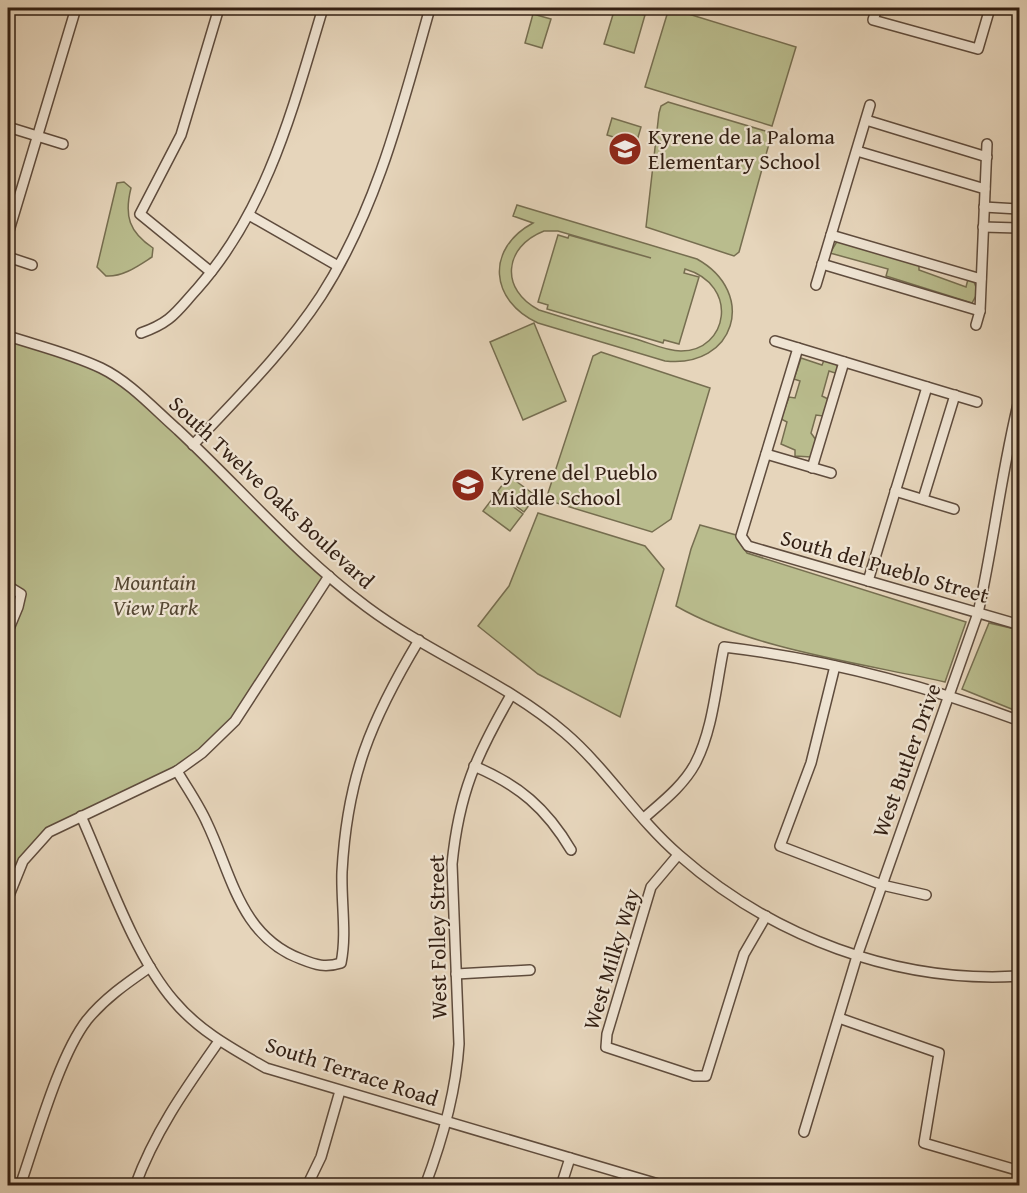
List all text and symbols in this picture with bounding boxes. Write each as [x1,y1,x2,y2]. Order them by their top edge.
place label: Kyrene de la Paloma Elementary School [648,120,835,177]
school or university icon: Kyrene de la Paloma Elementary School [607,131,643,167]
street label: South Twelve Oaks Boulevard [162,388,382,596]
place label: Kyrene del Pueblo Middle School [491,456,657,513]
school or university icon: Kyrene del Pueblo Middle School [450,467,486,503]
street label: South del Pueblo Street [777,521,993,611]
park label: Mountain View Park [112,566,199,623]
street label: West Butler Drive [863,679,949,841]
street label: West Folley Street [420,854,454,1020]
street label: West Milky Way [574,884,648,1034]
street label: South Terrace Road [262,1028,443,1114]

